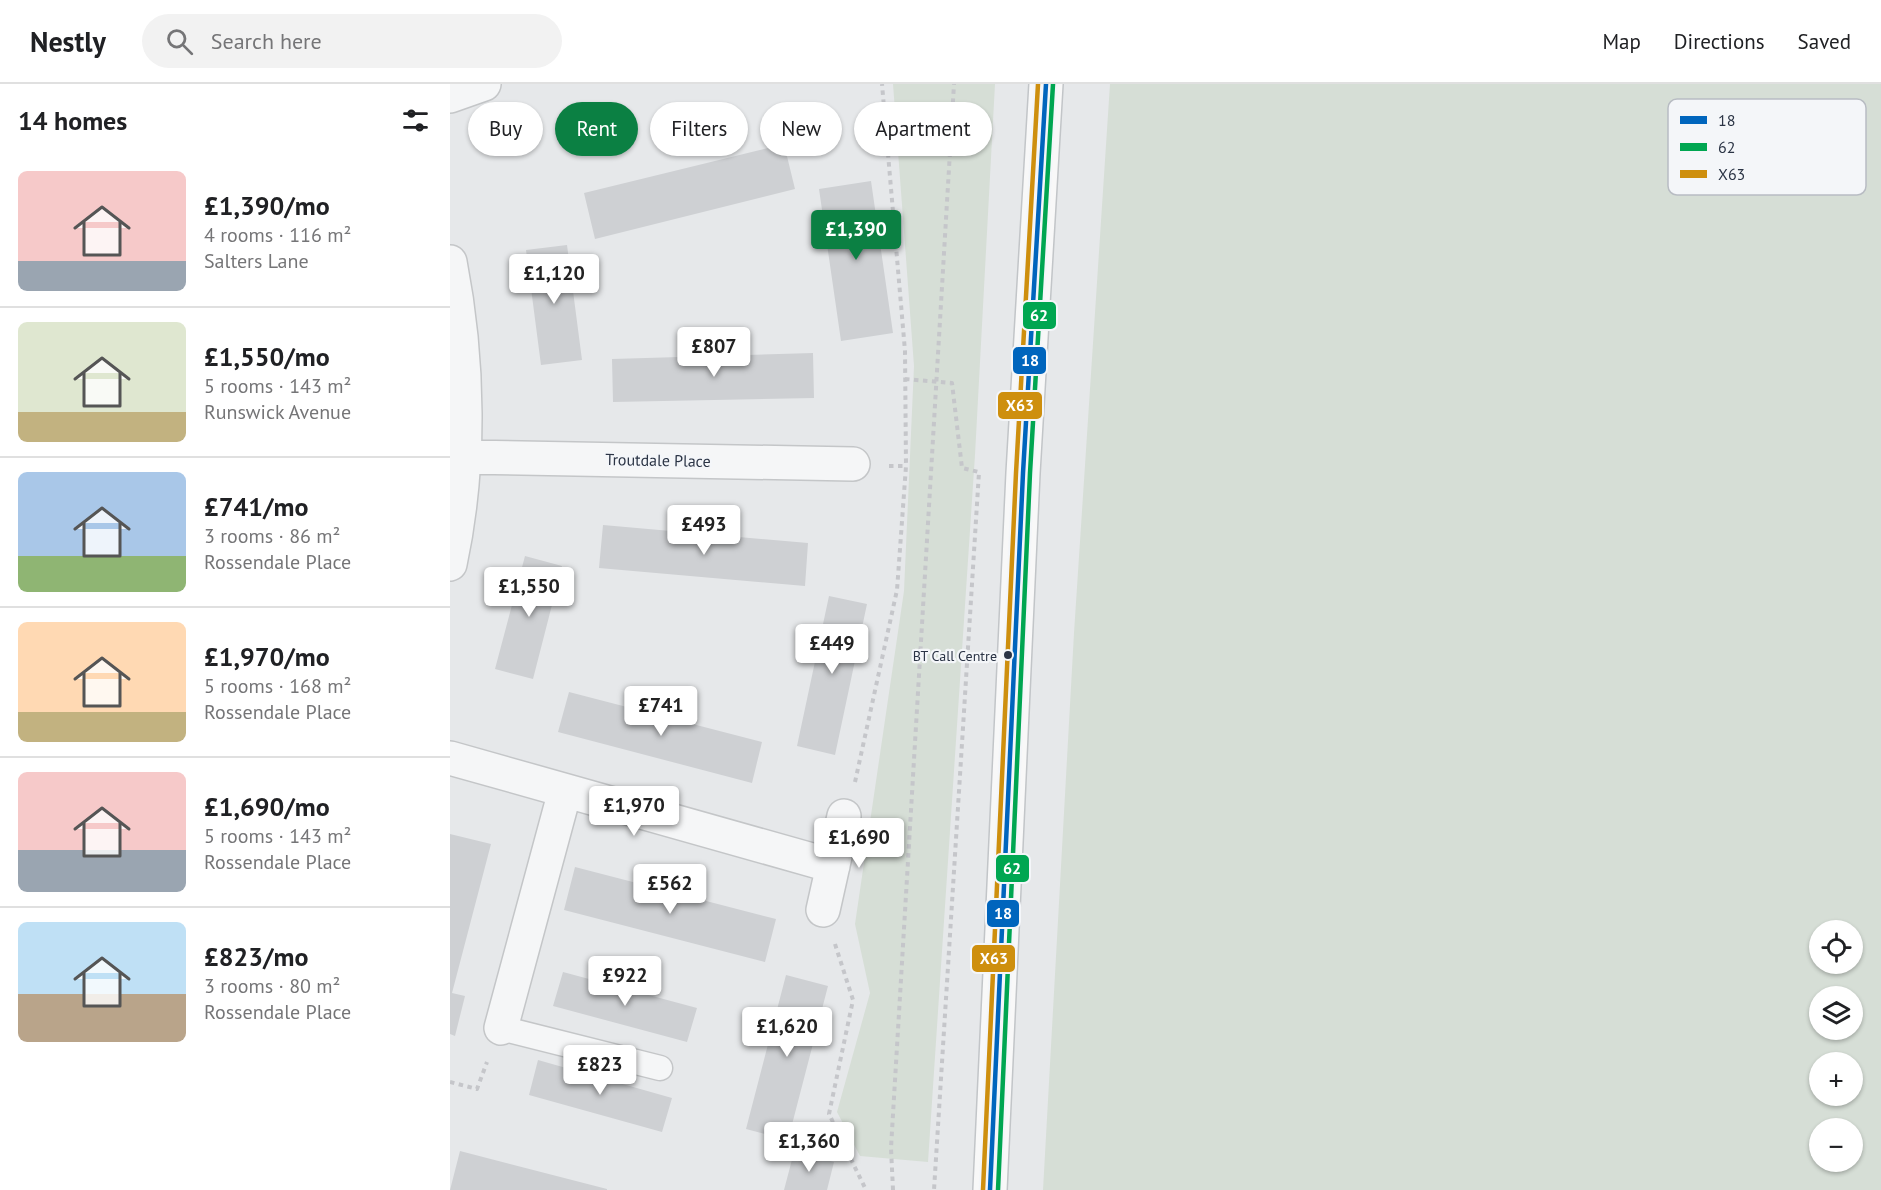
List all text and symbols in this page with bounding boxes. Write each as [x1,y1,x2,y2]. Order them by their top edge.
search box [142,14,562,68]
text: Nestly [30,23,106,60]
icon: search [163,25,196,58]
text: Search here [211,27,322,55]
text: Map [1602,28,1641,55]
text: Directions [1674,28,1765,55]
text: Saved [1798,28,1851,55]
legend [1668,99,1866,195]
chip: Buy [468,102,543,156]
chip: Rent [555,102,638,156]
chip: Filters [650,102,748,156]
chip: New [760,102,842,156]
chip: Apartment [854,102,992,156]
text: 14 homes [18,104,127,137]
icon: filters [399,104,432,137]
text: 18 [1718,110,1735,130]
text: 62 [1718,137,1735,157]
text: X63 [1718,164,1745,184]
text: £1,390/mo [204,189,330,222]
icon: home [66,195,138,267]
pin: £1,390 [807,210,905,261]
text: £1,390 [825,216,887,242]
text: 4 rooms · 116 m² [204,222,351,248]
text: Salters Lane [204,248,309,274]
pin: £1,120 [505,254,603,305]
text: £1,120 [523,260,585,286]
line badge: 62 [1022,301,1057,330]
text: 62 [1030,305,1048,325]
pin: £807 [678,327,750,378]
text: £807 [691,333,737,359]
text: £1,550/mo [204,340,330,373]
icon: home [66,346,138,418]
line badge: 18 [1012,346,1047,375]
text: 18 [1021,350,1039,370]
text: 5 rooms · 143 m² [204,373,351,399]
line badge: X63 [997,391,1043,420]
text: X63 [1006,395,1034,415]
text: Runswick Avenue [204,399,351,425]
street label: Troutdale Place [605,449,711,471]
text: £741/mo [204,490,308,523]
icon: home [66,496,138,568]
pin: £493 [668,505,740,556]
text: £493 [681,511,727,537]
text: 3 rooms · 86 m² [204,523,340,549]
text: Rossendale Place [204,549,351,575]
pin: £1,550 [480,567,578,618]
text: £1,550 [498,573,560,599]
pin: £449 [796,624,868,675]
text: £449 [809,630,855,656]
text: £1,970/mo [204,640,330,673]
icon: home [66,646,138,718]
place label: BT Call Centre [913,647,997,665]
marker: BT Call Centre [1002,649,1014,661]
text: 5 rooms · 168 m² [204,673,351,699]
pin: £741 [625,686,697,737]
text: £741 [638,692,684,718]
text: Rossendale Place [204,699,351,725]
pin: £1,970 [585,786,683,837]
text: £1,690/mo [204,790,330,823]
text: £1,970 [603,792,665,818]
icon: home [66,796,138,868]
pin: £1,690 [810,818,908,869]
text: 5 rooms · 143 m² [204,823,351,849]
text: £1,690 [828,824,890,850]
text: Rossendale Place [204,849,351,875]
line badge: 62 [995,854,1030,883]
text: 62 [1003,858,1021,878]
pin: £562 [634,864,706,915]
text: £562 [647,870,693,896]
line badge: 18 [986,899,1020,928]
text: 18 [994,903,1012,923]
map controls [1809,920,1863,1172]
button: locate [1809,920,1863,974]
text: £823/mo [204,940,308,973]
line badge: X63 [971,944,1016,973]
icon: home [66,946,138,1018]
text: X63 [980,948,1008,968]
pin: £922 [589,956,661,1007]
text: £922 [602,962,648,988]
text: 3 rooms · 80 m² [204,973,340,999]
button: layers [1809,986,1863,1040]
text: Rossendale Place [204,999,351,1025]
pin: £1,620 [738,1007,836,1058]
text: £1,620 [756,1013,818,1039]
pin: £823 [564,1045,636,1096]
text: £823 [577,1051,623,1077]
button: + [1809,1052,1863,1106]
button: − [1809,1118,1863,1172]
pin: £1,360 [760,1122,858,1173]
text: £1,360 [778,1128,840,1154]

